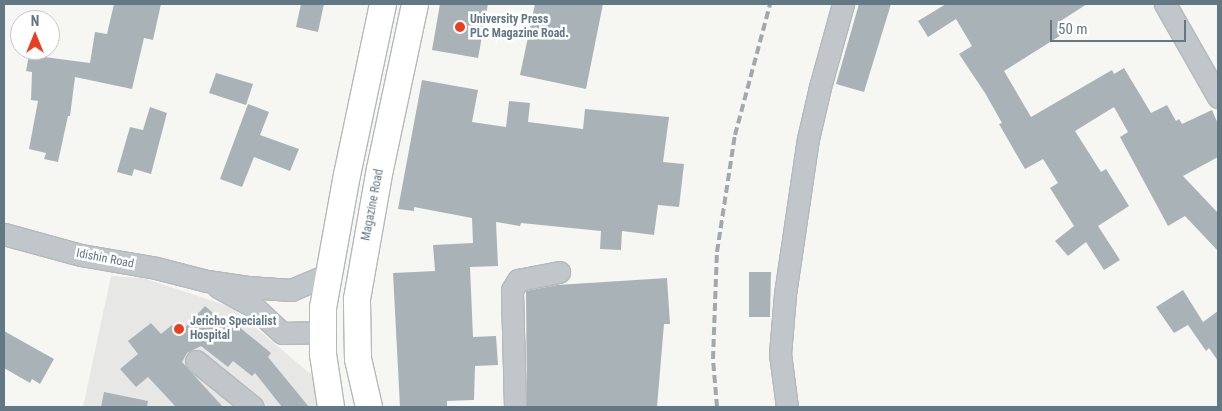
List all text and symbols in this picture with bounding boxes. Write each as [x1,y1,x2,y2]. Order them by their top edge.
north arrow [10,10,60,60]
scale bar [1052,10,1188,42]
text: N [31,13,39,29]
place label: University Press PLC Magazine Road. [470,13,569,41]
text: 50 m [1058,20,1088,38]
marker: University Press PLC Magazine Road. [454,21,466,33]
street label: Magazine Road [359,168,387,242]
street label: Idishin Road [75,246,135,272]
place label: Jericho Specialist Hospital [190,315,276,343]
marker: Jericho Specialist Hospital [172,322,186,336]

